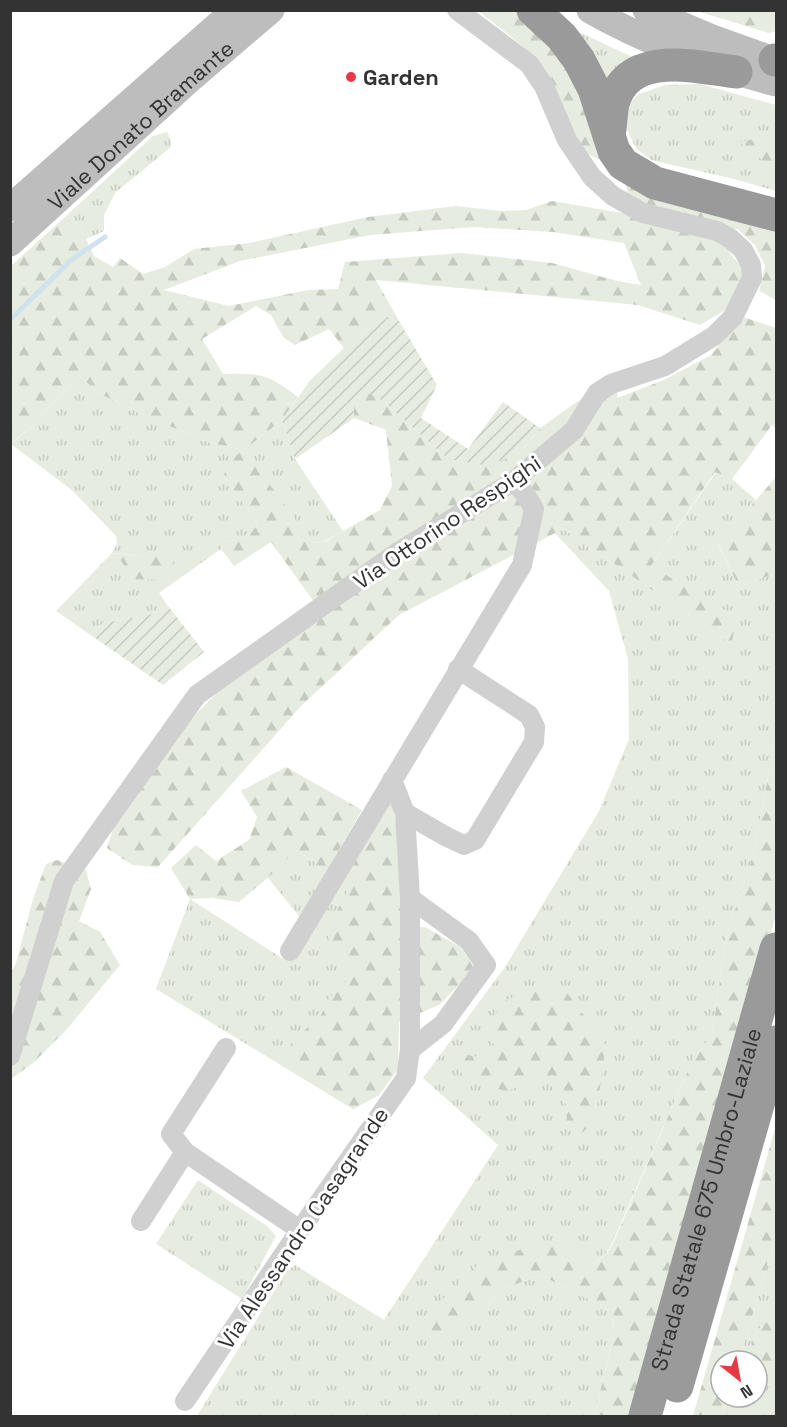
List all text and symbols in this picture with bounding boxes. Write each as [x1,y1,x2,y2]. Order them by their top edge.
street label: Viale Donato Bramante [42,34,239,216]
place label: Garden [363,63,439,91]
marker: Garden [344,70,358,84]
street label: Via Ottorino Respighi [348,449,546,595]
street label: Strada Statale 675 Umbro-Laziale [644,1025,767,1374]
street label: Via Alessandro Casagrande [211,1102,395,1354]
north arrow [709,1349,769,1409]
text: N [736,1380,756,1403]

